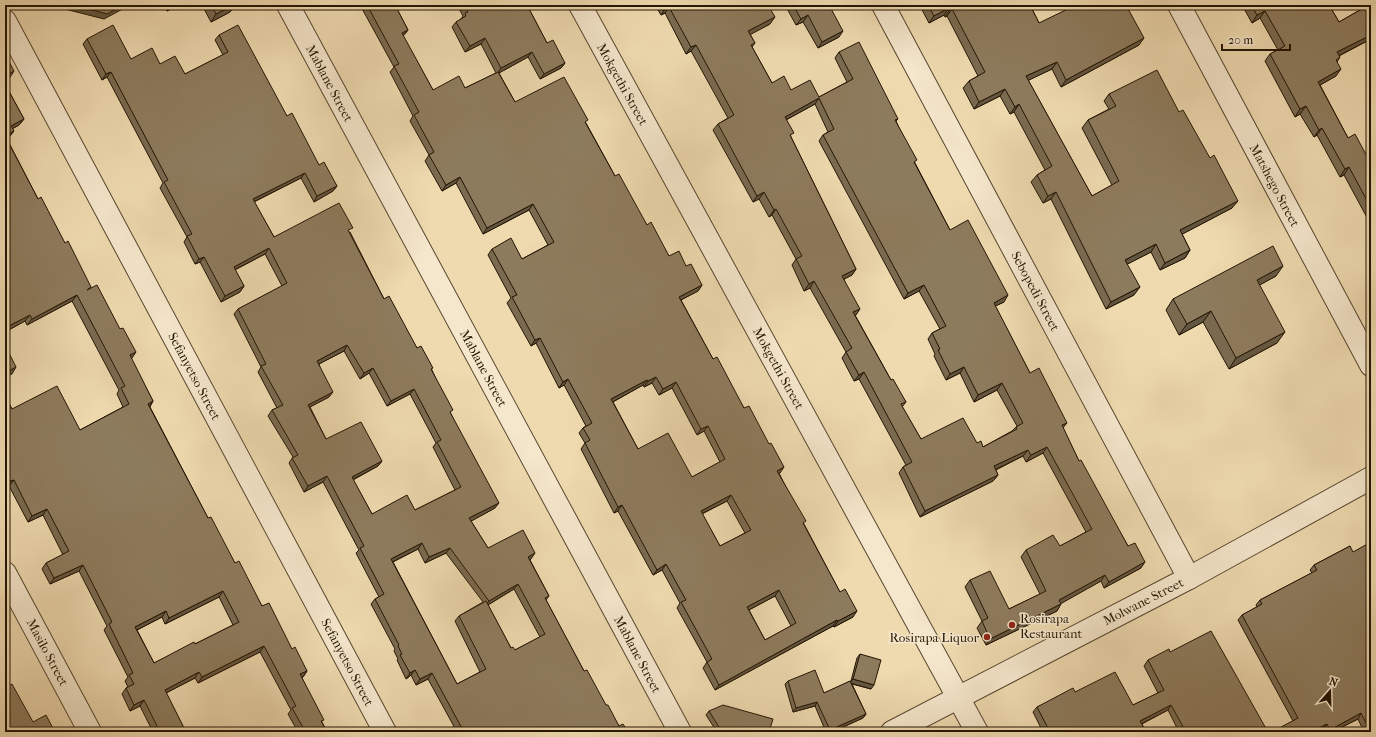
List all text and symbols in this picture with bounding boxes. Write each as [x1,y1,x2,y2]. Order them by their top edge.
scale bar [1222,26,1290,52]
text: 20 m [1228,33,1253,47]
street label: Mokgethi Street [594,41,651,128]
street label: Mablane Street [303,42,356,125]
street label: Matshego Street [1246,141,1303,229]
street label: Sebopedi Street [1008,249,1063,334]
street label: Mokgethi Street [750,325,807,412]
street label: Mablane Street [457,327,510,410]
street label: Sefanyetso Street [165,330,224,423]
street label: Molwane Street [1101,575,1186,628]
place label: Rosirapa Restaurant [1020,611,1082,641]
street label: Mablane Street [611,613,664,696]
street label: Masilo Street [24,616,72,689]
street label: Sefanyetso Street [318,616,377,709]
marker: Rosirapa Restaurant [1007,620,1017,630]
place label: Rosirapa Liquor [889,630,979,645]
marker: Rosirapa Liquor [982,632,992,642]
north arrow [1310,671,1350,711]
text: N [1327,675,1340,690]

